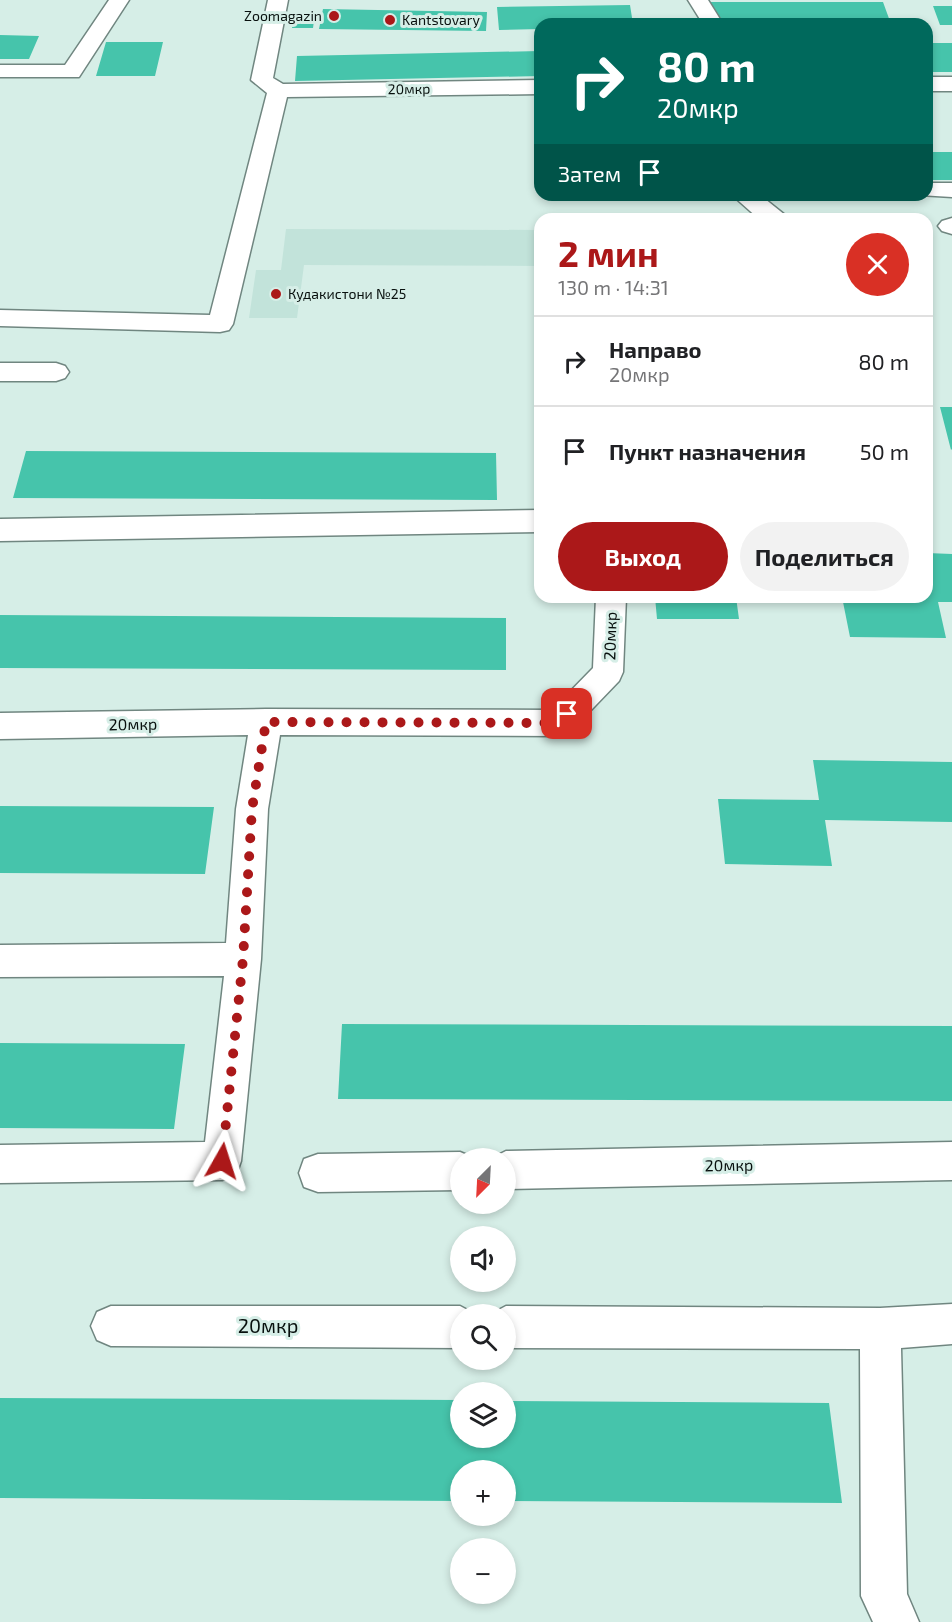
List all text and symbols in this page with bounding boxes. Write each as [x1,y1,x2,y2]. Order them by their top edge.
place label: Zoomagazin [244,7,322,24]
marker: Zoomagazin [327,9,341,23]
place label: Kantstovary [402,11,480,28]
marker: Kantstovary [383,13,397,27]
text: 80 m [657,40,756,90]
icon: right [558,42,636,120]
street label: 20мкр [388,80,430,97]
text: 20мкр [657,91,739,123]
icon: arrive [633,156,666,189]
text: Затем [558,160,621,186]
text: 2 мин [558,231,659,274]
button: close [846,233,909,296]
text: 130 m · 14:31 [558,275,669,299]
place label: Кудакистони №25 [288,285,406,302]
marker: Кудакистони №25 [269,287,283,301]
text: Направо [609,336,702,362]
icon: right [558,345,591,378]
text: 80 m [858,348,909,374]
text: 20мкр [609,362,670,386]
icon: arrive [558,435,591,468]
text: Пункт назначения [609,438,806,464]
text: 50 m [860,438,909,464]
button: Выход [558,522,728,591]
button: Поделиться [740,522,909,591]
street label: 20мкр [599,611,620,661]
pin [541,688,592,739]
icon: arrive [550,697,583,730]
street label: 20мкр [109,714,157,733]
position arrow [190,1129,254,1193]
north arrow [450,1148,516,1214]
map controls [450,1148,516,1604]
street label: 20мкр [705,1155,753,1174]
button: sound [450,1226,516,1292]
button: search [450,1304,516,1370]
street label: 20мкр [238,1313,298,1337]
button: layers [450,1382,516,1448]
button: + [450,1460,516,1526]
button: − [450,1538,516,1604]

